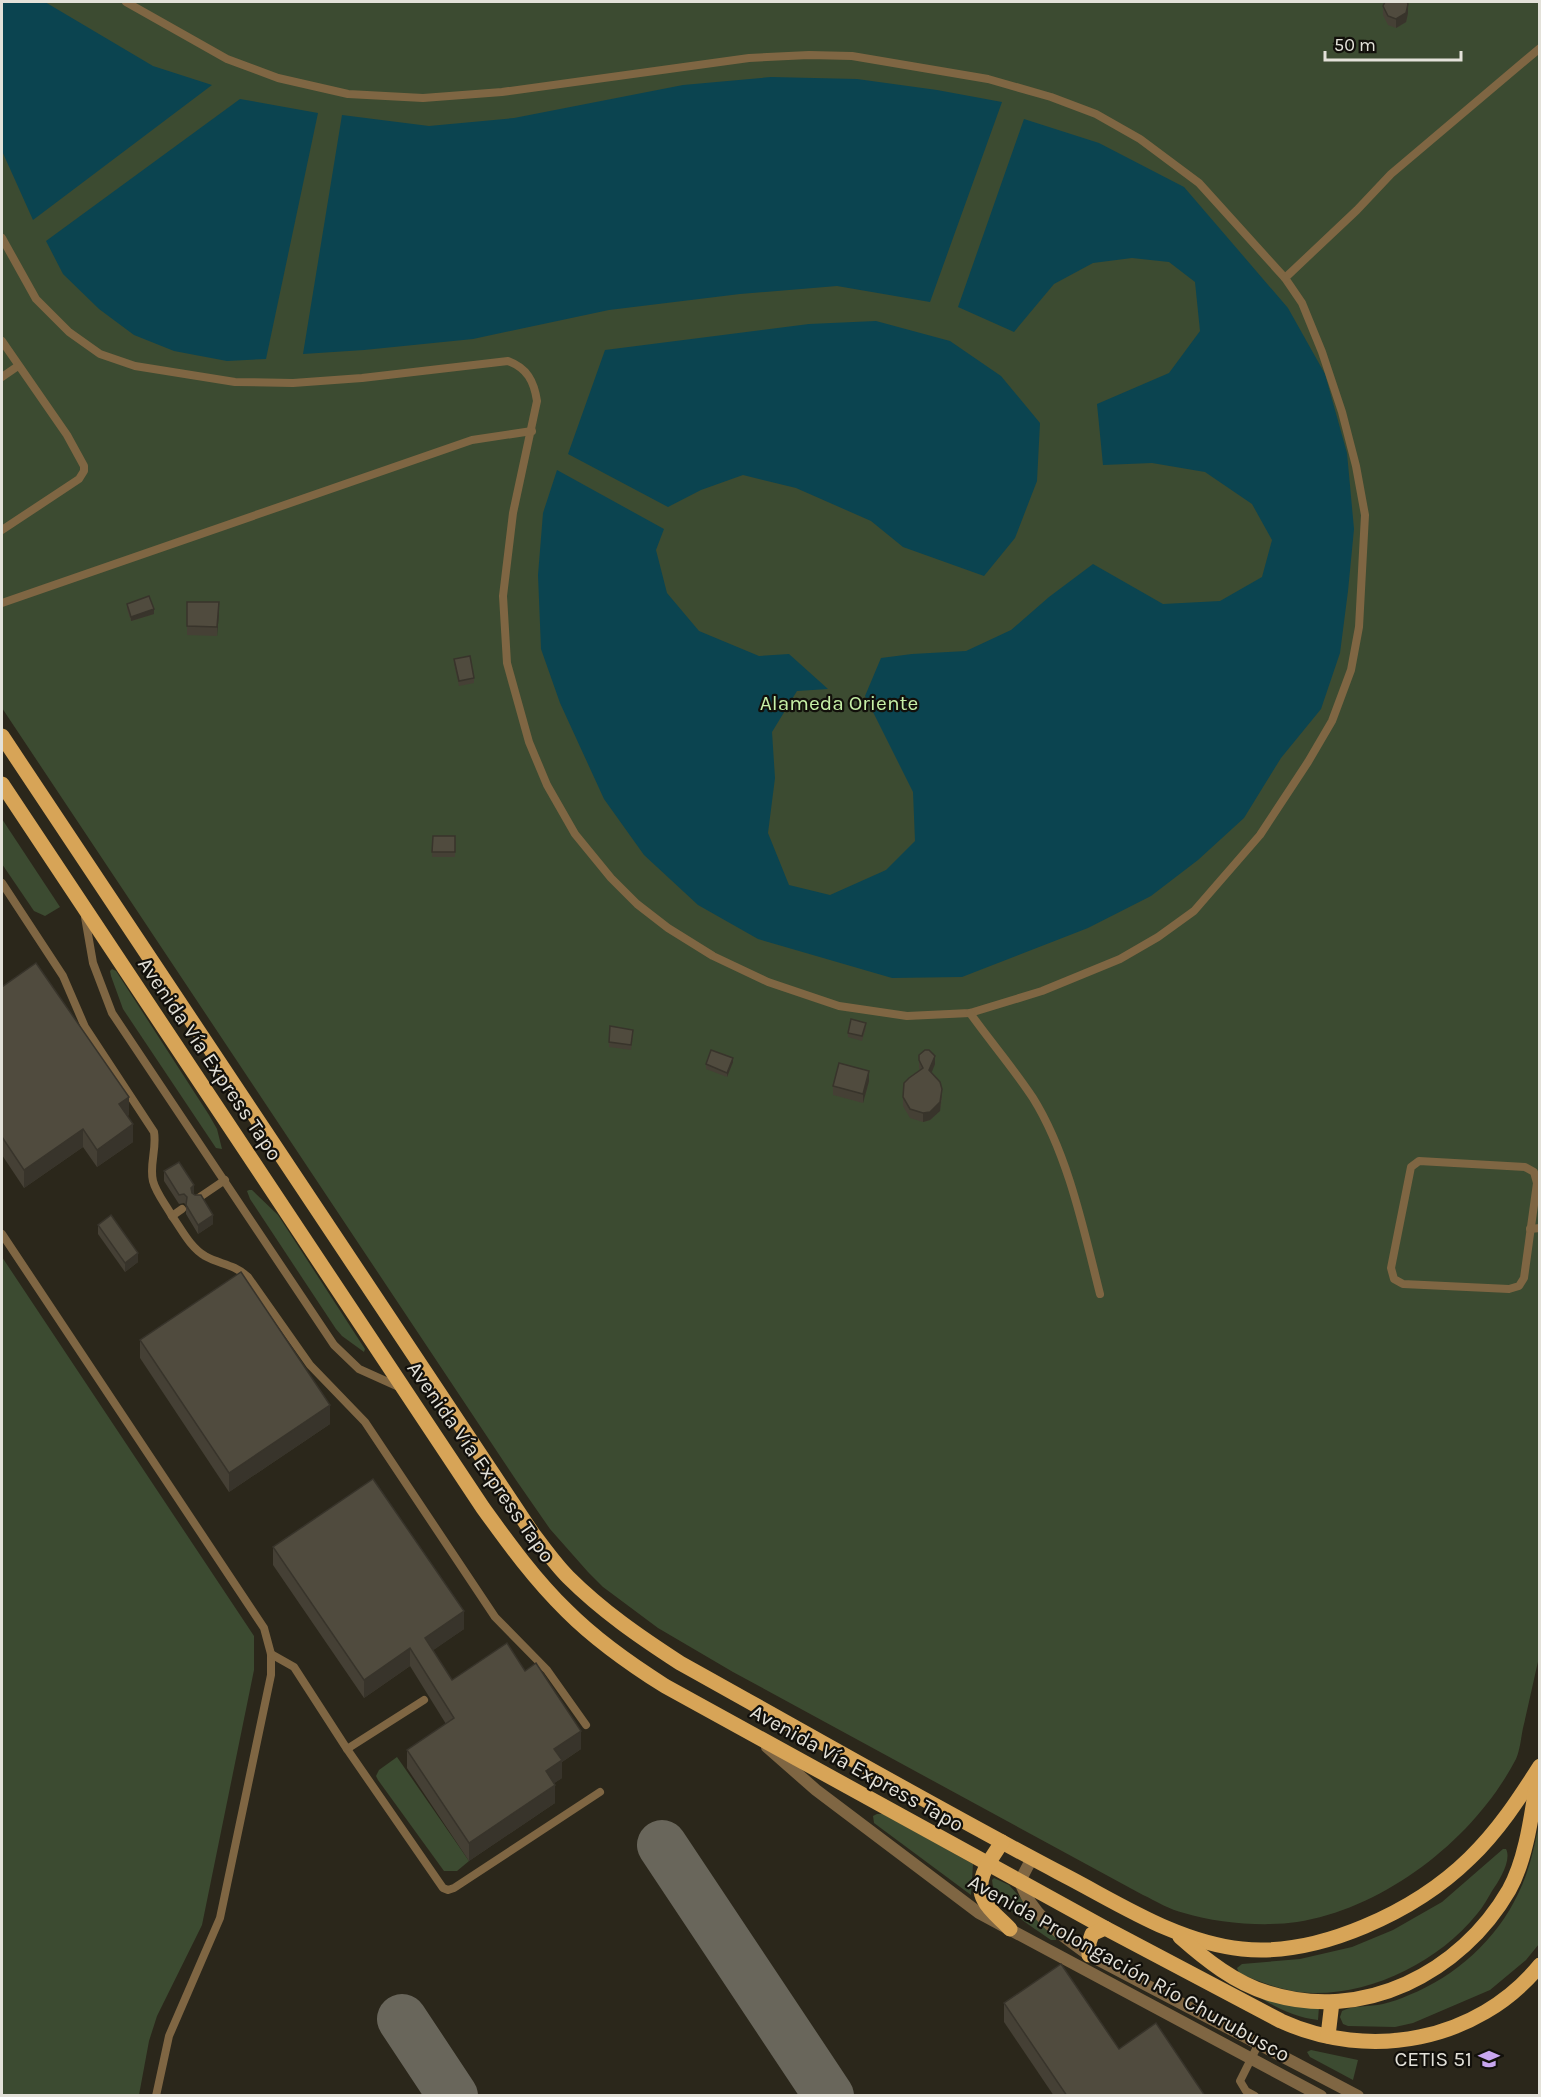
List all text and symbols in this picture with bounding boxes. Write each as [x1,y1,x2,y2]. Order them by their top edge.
scale bar [1325,24,1462,62]
text: 50 m [1334,34,1376,56]
park label: Alameda Oriente [760,691,918,715]
street label: Avenida Vía Express Tapo [133,953,287,1165]
street label: Avenida Vía Express Tapo [402,1357,560,1567]
street label: Avenida Vía Express Tapo [746,1699,968,1837]
street label: Avenida Prolongación Río Churubusco [964,1869,1294,2067]
place label: CETIS 51 [1394,2047,1472,2071]
school or university icon: CETIS 51 [1477,2047,1501,2071]

